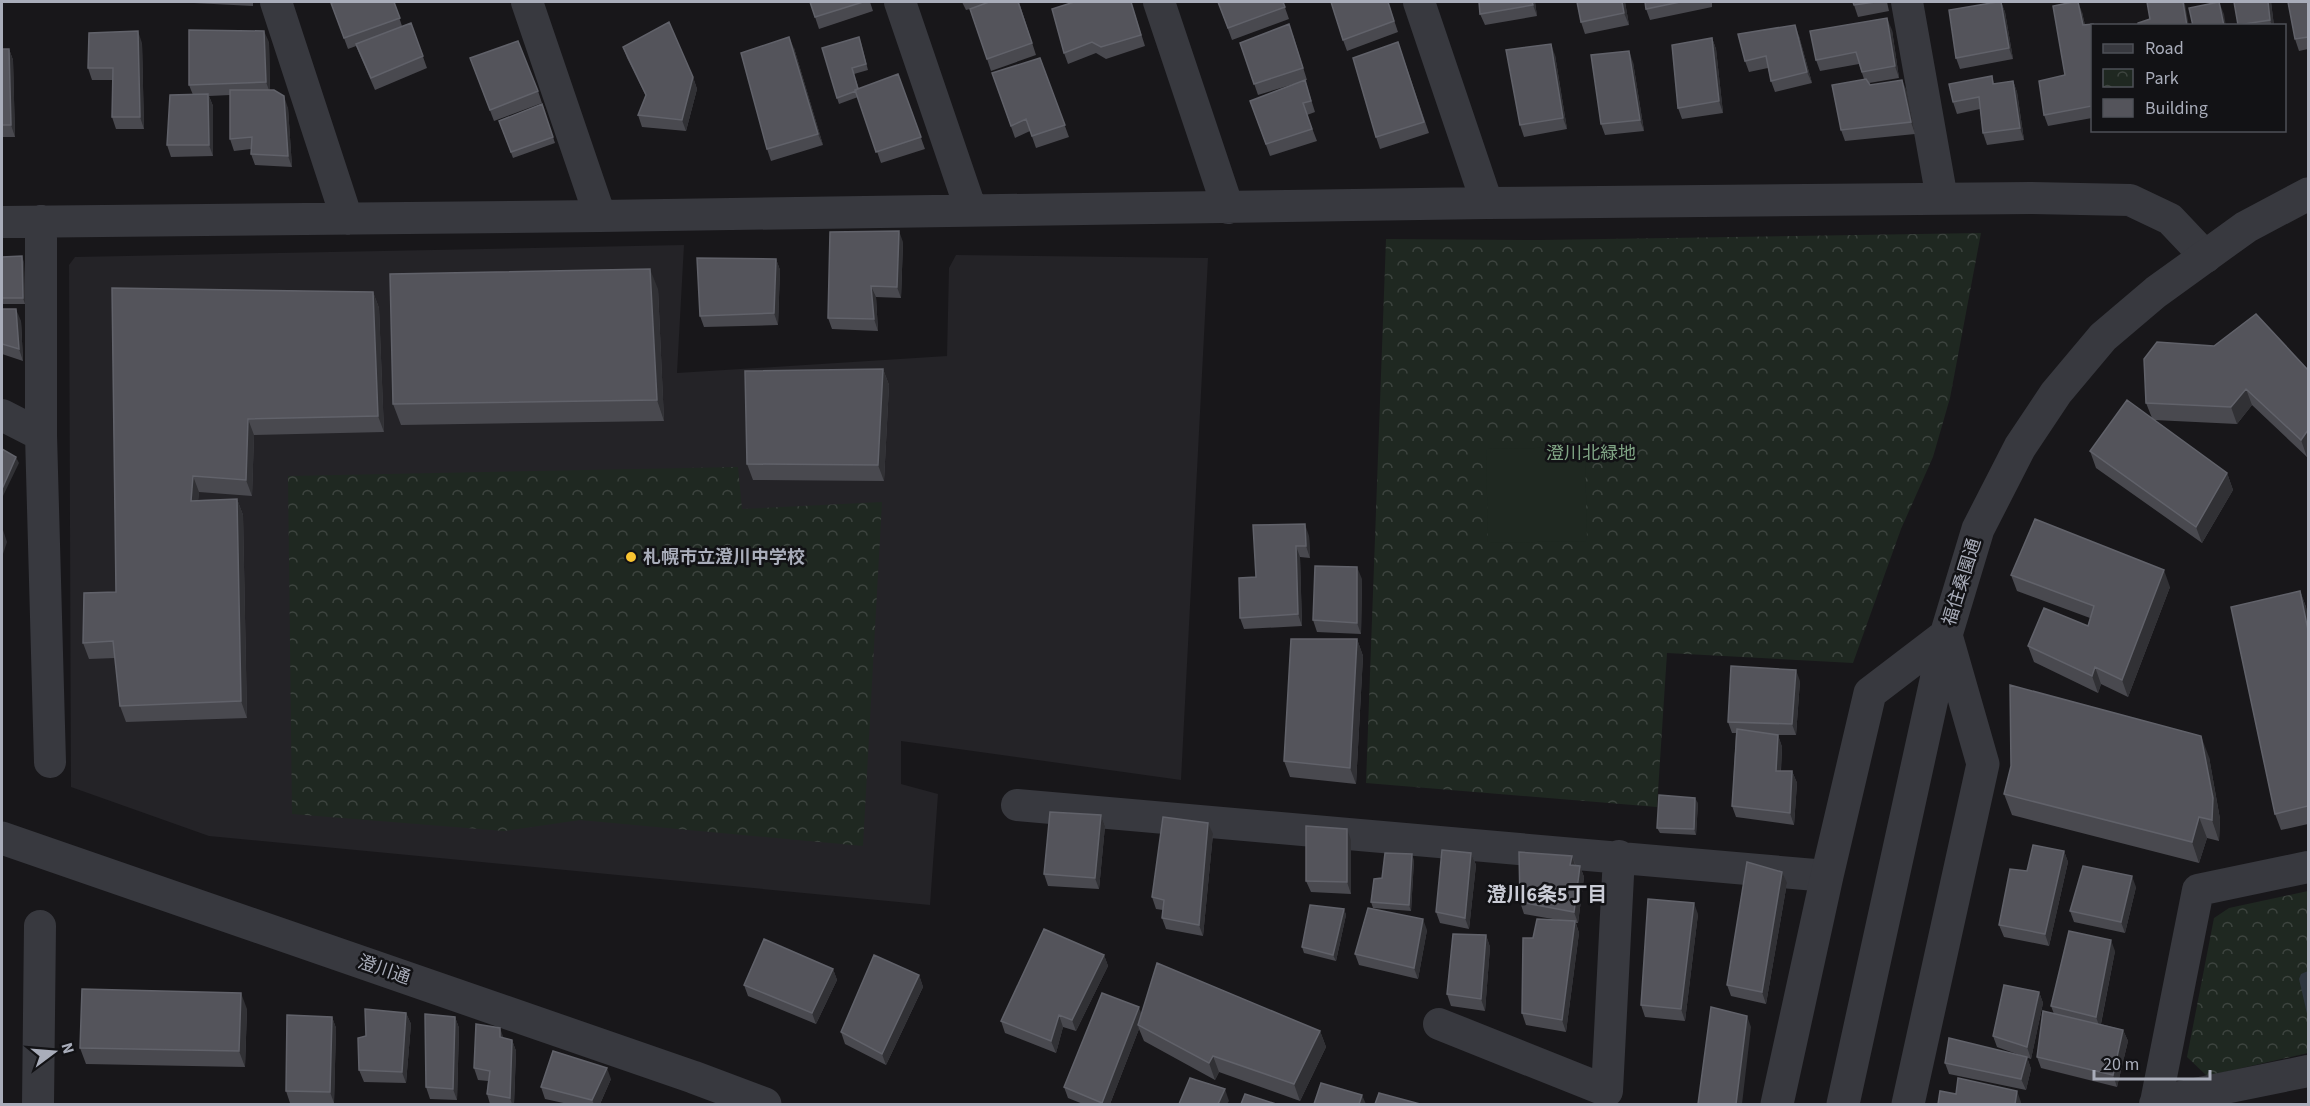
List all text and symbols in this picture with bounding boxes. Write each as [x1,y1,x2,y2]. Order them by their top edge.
legend [2091,24,2286,132]
text: Road [2145,36,2184,61]
text: Park [2145,66,2179,91]
text: Building [2145,96,2208,121]
park label: 澄川北緑地 [1546,441,1636,466]
street label: 福住桑園通 [1937,535,1987,629]
place label: 札幌市立澄川中学校 [643,545,805,570]
marker: 札幌市立澄川中学校 [624,550,638,564]
district label: 澄川6条5丁目 [1486,881,1608,909]
street label: 澄川通 [354,949,414,991]
north arrow [24,1022,84,1082]
text: N [55,1040,79,1056]
scale bar [2094,1043,2210,1081]
text: 20 m [2103,1052,2139,1077]

